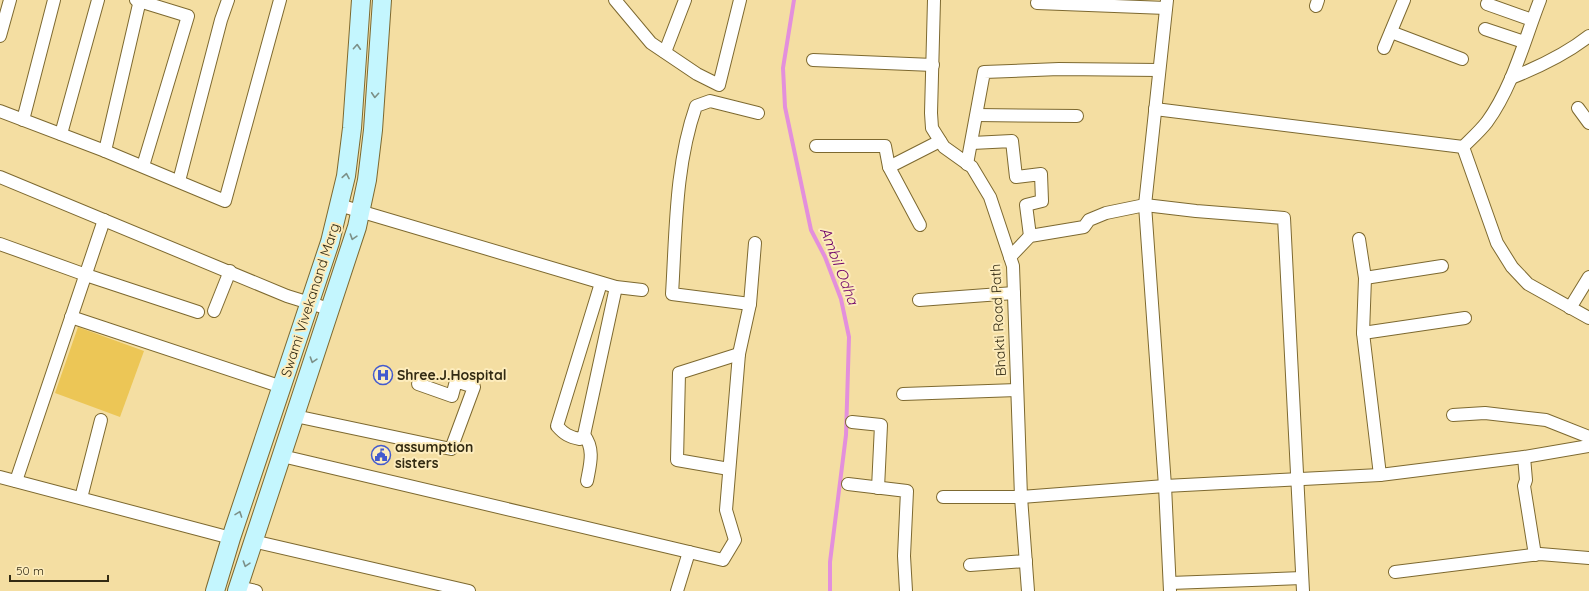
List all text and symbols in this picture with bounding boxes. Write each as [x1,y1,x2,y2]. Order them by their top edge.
one-way arrow [353,44,362,50]
one-way arrow [371,92,380,98]
one-way arrow [341,173,350,179]
street label: Swami Vivekanand Marg [277,221,343,379]
water label: Ambil Odha [816,224,863,308]
one-way arrow [349,233,358,240]
street label: Bhakti Road Path [986,263,1010,377]
one-way arrow [309,357,318,364]
hospital icon: Shree.J.Hospital [372,364,394,386]
place label: Shree.J.Hospital [397,366,507,384]
place label: assumption sisters [395,438,473,472]
public building icon: assumption sisters [370,444,392,466]
one-way arrow [235,510,243,517]
scale bar [10,557,108,583]
one-way arrow [242,560,251,567]
text: 50 m [16,563,44,578]

